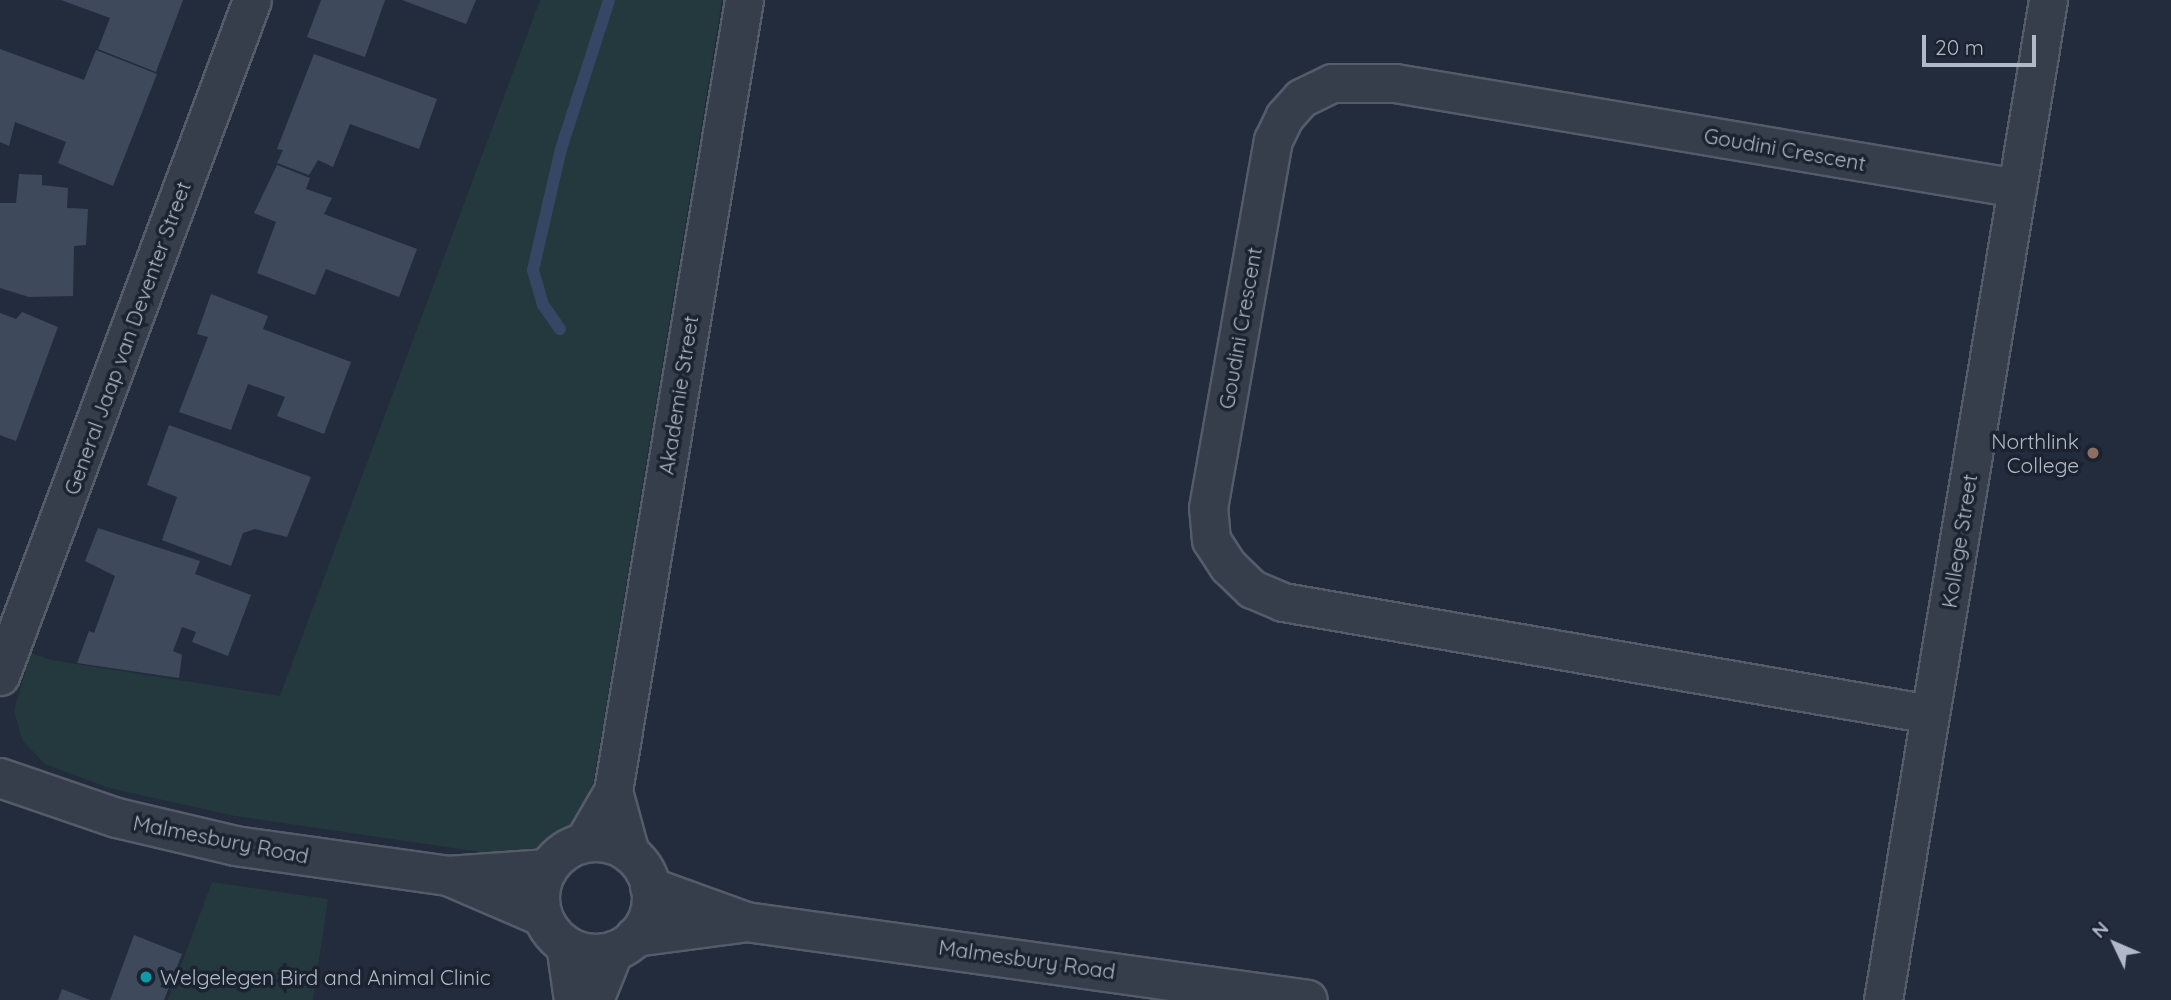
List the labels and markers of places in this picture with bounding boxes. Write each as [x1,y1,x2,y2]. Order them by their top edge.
place label: Northlink College [1991,428,2079,478]
marker: Northlink College [2085,445,2101,461]
place label: Welgelegen Bird and Animal Clinic [160,964,491,990]
marker: Welgelegen Bird and Animal Clinic [138,969,154,985]

